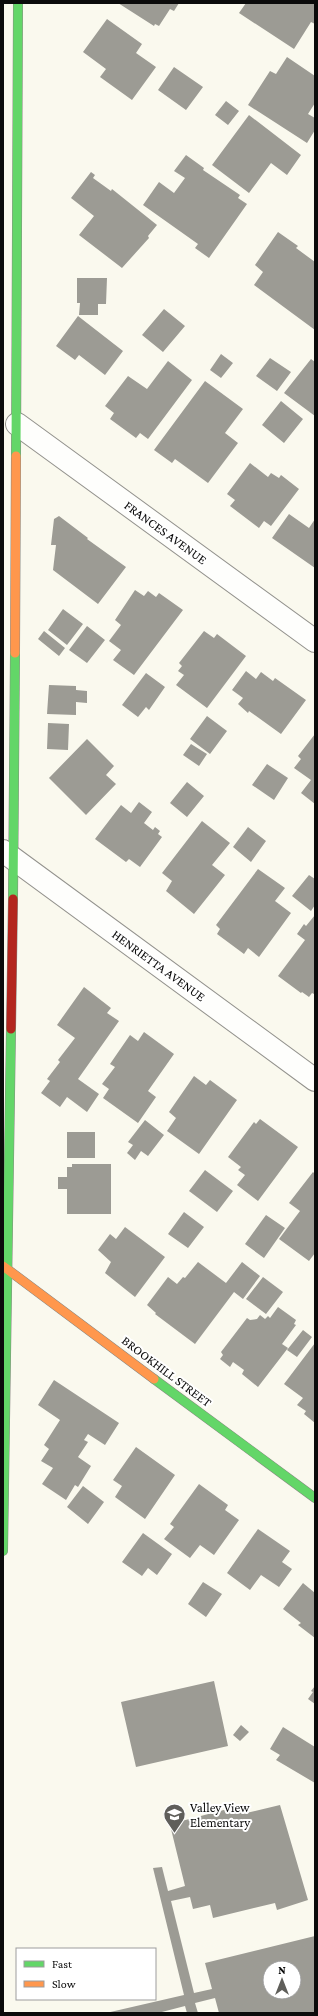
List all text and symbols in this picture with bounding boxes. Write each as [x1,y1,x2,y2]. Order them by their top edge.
street label: FRANCES AVENUE [122,497,210,567]
street label: HENRIETTA AVENUE [109,927,208,1004]
street label: BROOKHILL STREET [119,1333,215,1410]
place label: Valley View Elementary [190,1800,251,1830]
school or university icon: Valley View Elementary [162,1801,188,1834]
legend [16,1948,156,2000]
text: Fast [52,1957,73,1971]
north arrow [262,1960,302,2000]
text: N [278,1964,286,1976]
text: Slow [52,1977,76,1991]

